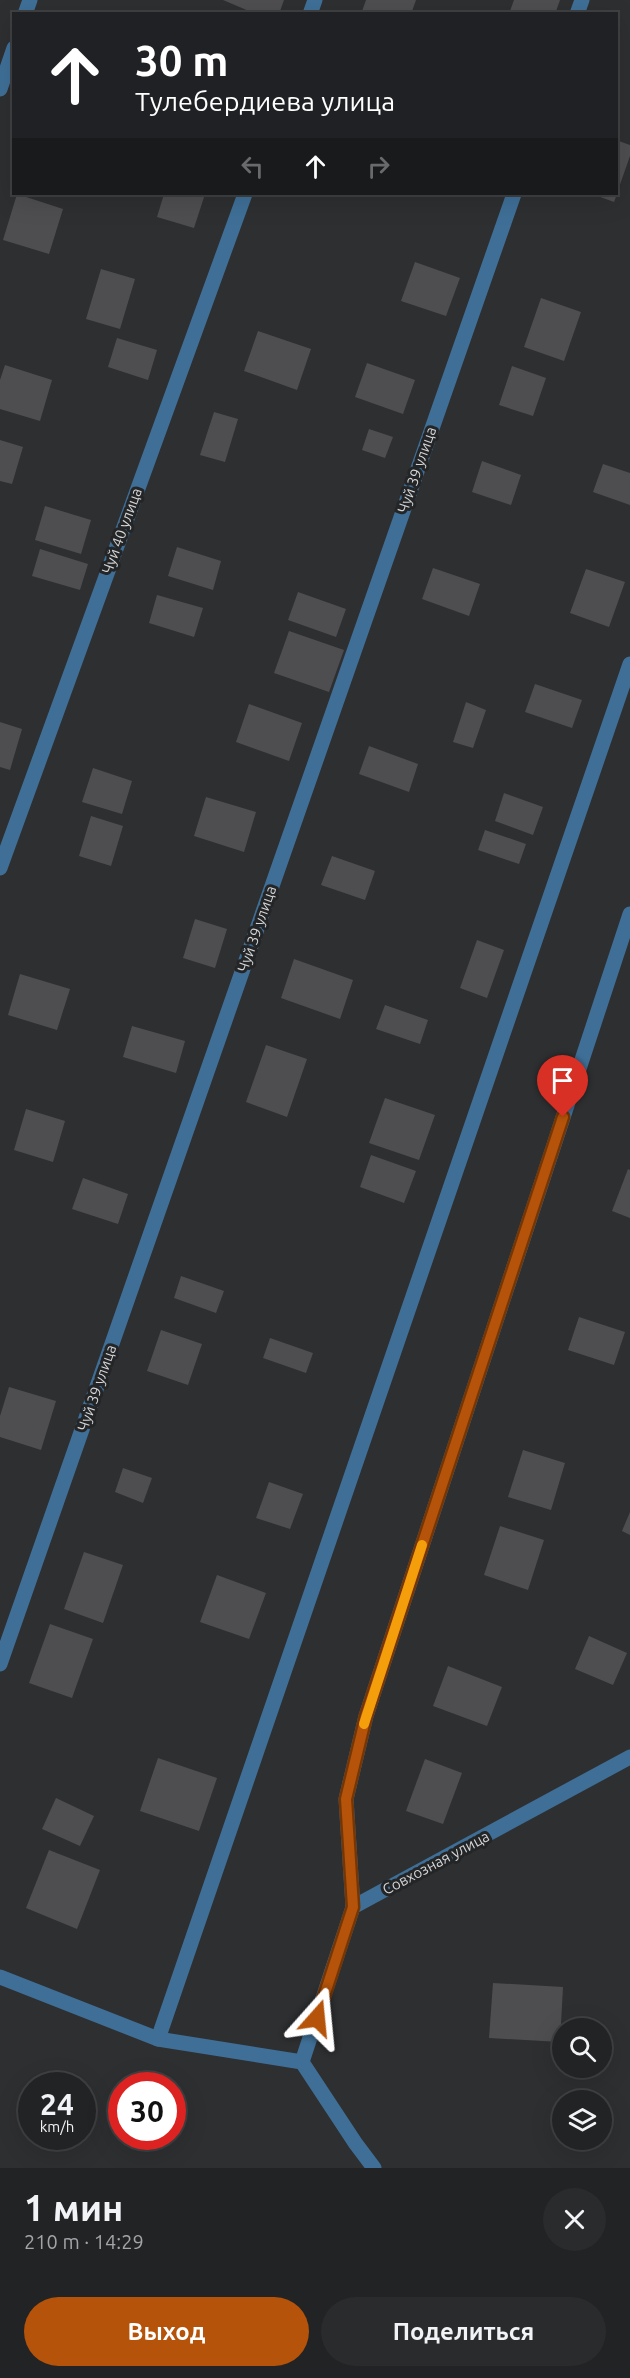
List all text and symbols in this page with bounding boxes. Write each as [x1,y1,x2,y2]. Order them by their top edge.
icon: ahead [36,36,114,114]
text: 30 m [135,37,229,84]
text: Тулебердиева улица [135,86,395,116]
icon: left [236,150,269,183]
icon: ahead [299,150,332,183]
icon: right [362,150,395,183]
street label: Чуй 39 улица [394,424,439,515]
street label: Чуй 40 улица [98,486,145,576]
street label: Чуй 39 улица [234,883,279,974]
pin [537,1055,588,1117]
icon: arrive [546,1064,579,1097]
street label: Чуй 39 улица [74,1342,119,1433]
street label: Совхозная улица [379,1827,492,1898]
position arrow [285,1986,349,2050]
map controls [552,2018,612,2150]
button: search [552,2018,612,2078]
speed limit sign: 30 [108,2072,186,2150]
text: 24 [40,2087,74,2121]
button: layers [552,2090,612,2150]
text: km/h [40,2118,74,2135]
text: 1 мин [24,2187,123,2228]
button: close [543,2188,606,2251]
text: 210 m · 14:29 [24,2230,144,2253]
button: Выход [24,2297,309,2366]
button: Поделиться [321,2297,606,2366]

